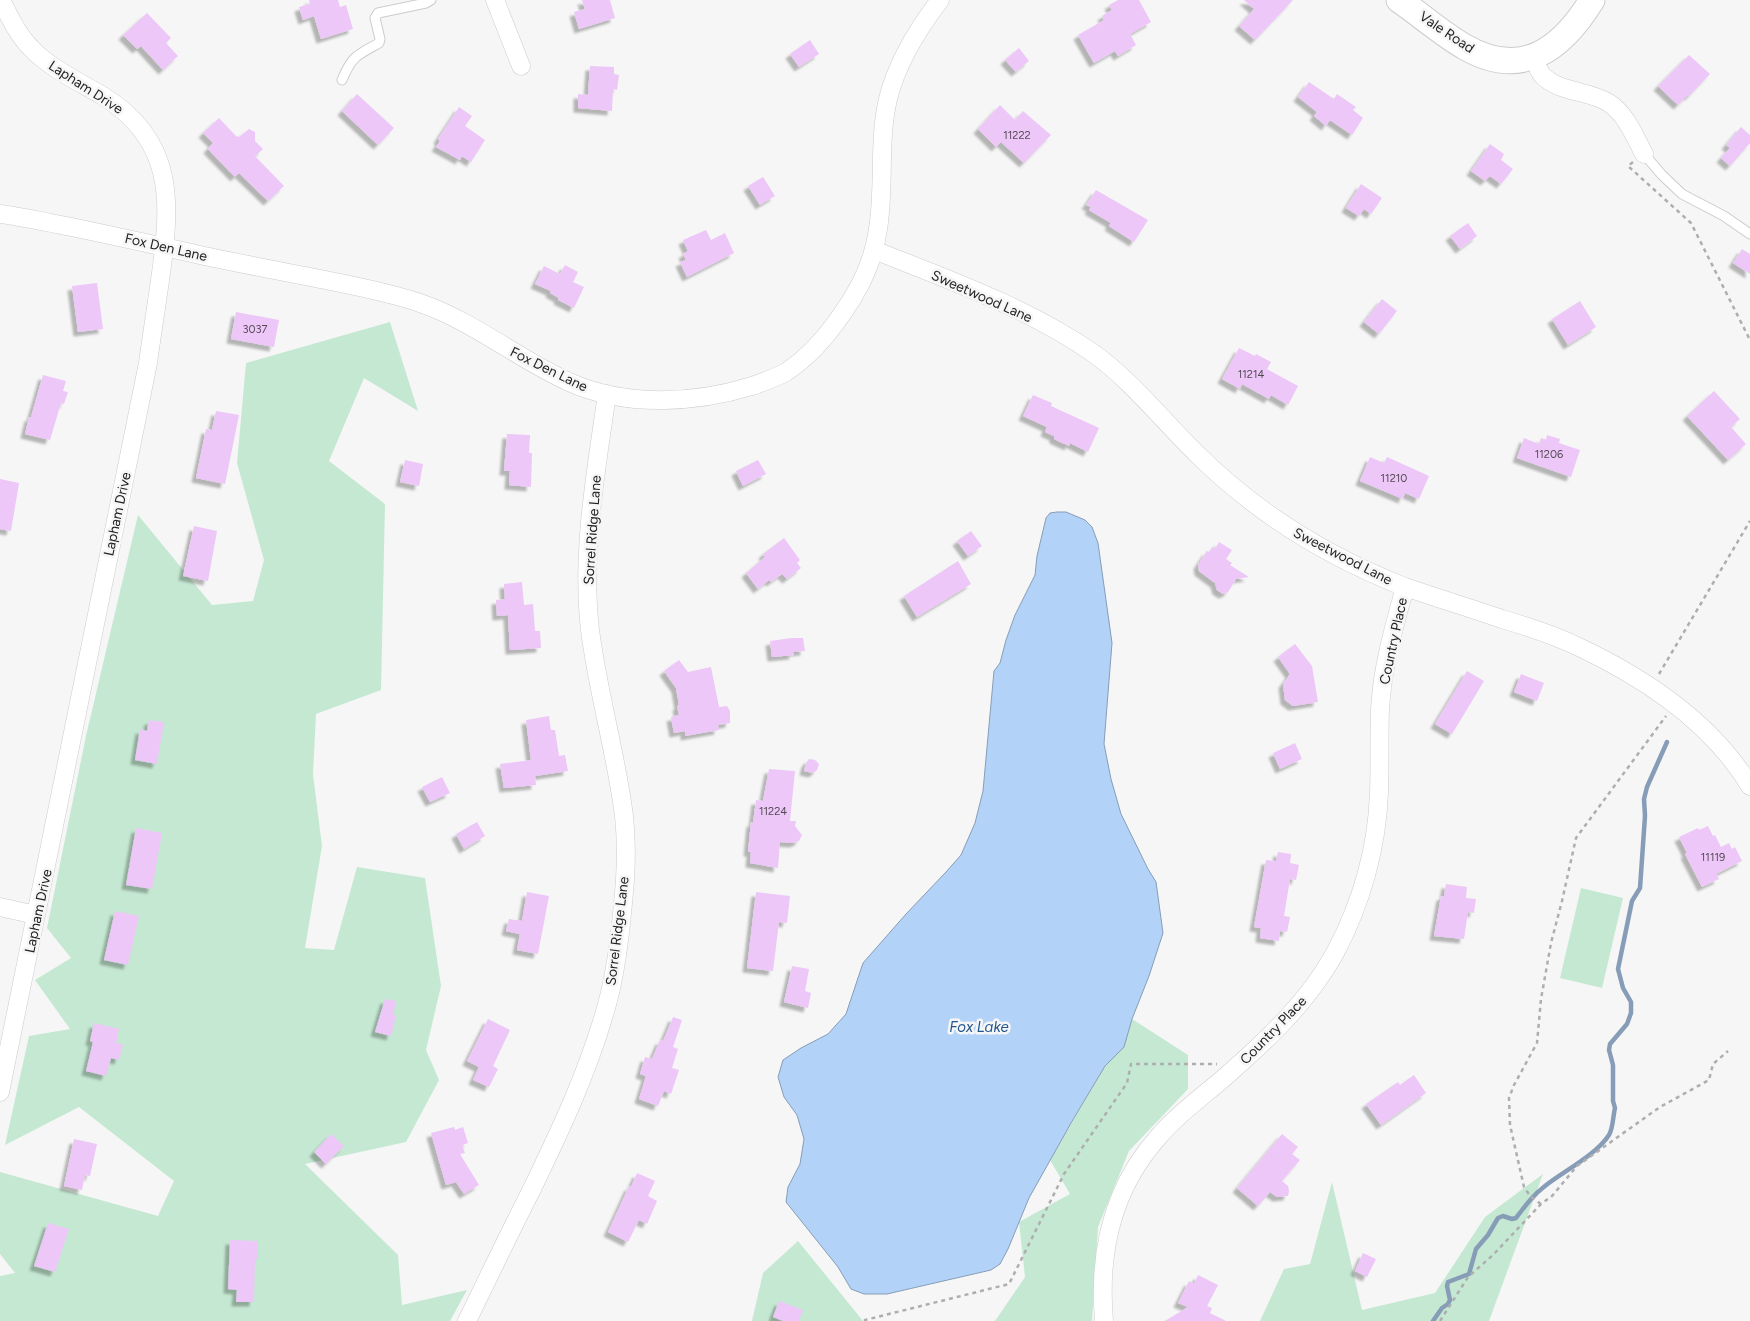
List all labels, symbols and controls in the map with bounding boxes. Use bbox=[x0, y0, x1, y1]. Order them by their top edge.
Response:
street label: Vale Road bbox=[1416, 8, 1477, 57]
street label: Lapham Drive bbox=[45, 57, 126, 118]
house number: 11222 bbox=[1003, 129, 1031, 142]
street label: Fox Den Lane bbox=[123, 230, 209, 265]
street label: Sweetwood Lane bbox=[929, 267, 1035, 326]
house number: 3037 bbox=[243, 323, 268, 336]
street label: Fox Den Lane bbox=[507, 343, 591, 396]
house number: 11214 bbox=[1238, 368, 1264, 381]
house number: 11206 bbox=[1535, 448, 1563, 461]
street label: Lapham Drive bbox=[100, 470, 135, 558]
house number: 11210 bbox=[1381, 472, 1407, 485]
street label: Sorrel Ridge Lane bbox=[580, 474, 605, 585]
street label: Sweetwood Lane bbox=[1291, 524, 1395, 589]
street label: Country Place bbox=[1376, 596, 1411, 686]
house number: 11224 bbox=[759, 805, 787, 818]
house number: 11119 bbox=[1701, 851, 1725, 864]
street label: Lapham Drive bbox=[21, 867, 56, 955]
street label: Sorrel Ridge Lane bbox=[602, 875, 633, 987]
street label: Country Place bbox=[1237, 992, 1310, 1068]
water label: Fox Lake bbox=[949, 1018, 1009, 1036]

